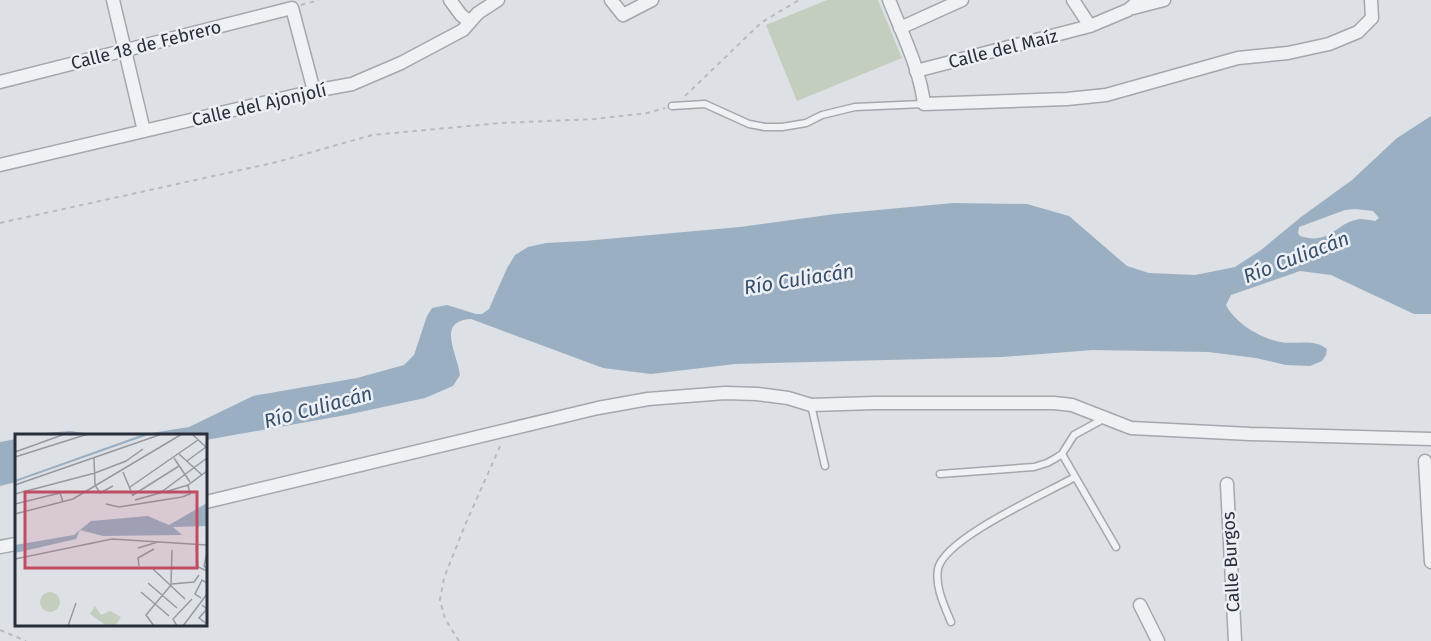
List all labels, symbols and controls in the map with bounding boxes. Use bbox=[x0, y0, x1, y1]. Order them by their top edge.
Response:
street label: Calle 18 de Febrero bbox=[69, 16, 223, 74]
street label: Calle del Maíz bbox=[946, 25, 1060, 73]
street label: Calle del Ajonjolí bbox=[190, 79, 328, 131]
water label: Río Culiacán bbox=[1240, 226, 1352, 288]
water label: Río Culiacán bbox=[742, 258, 856, 300]
water label: Río Culiacán bbox=[261, 381, 375, 433]
inset map bbox=[15, 434, 207, 626]
street label: Calle Burgos bbox=[1217, 511, 1245, 613]

